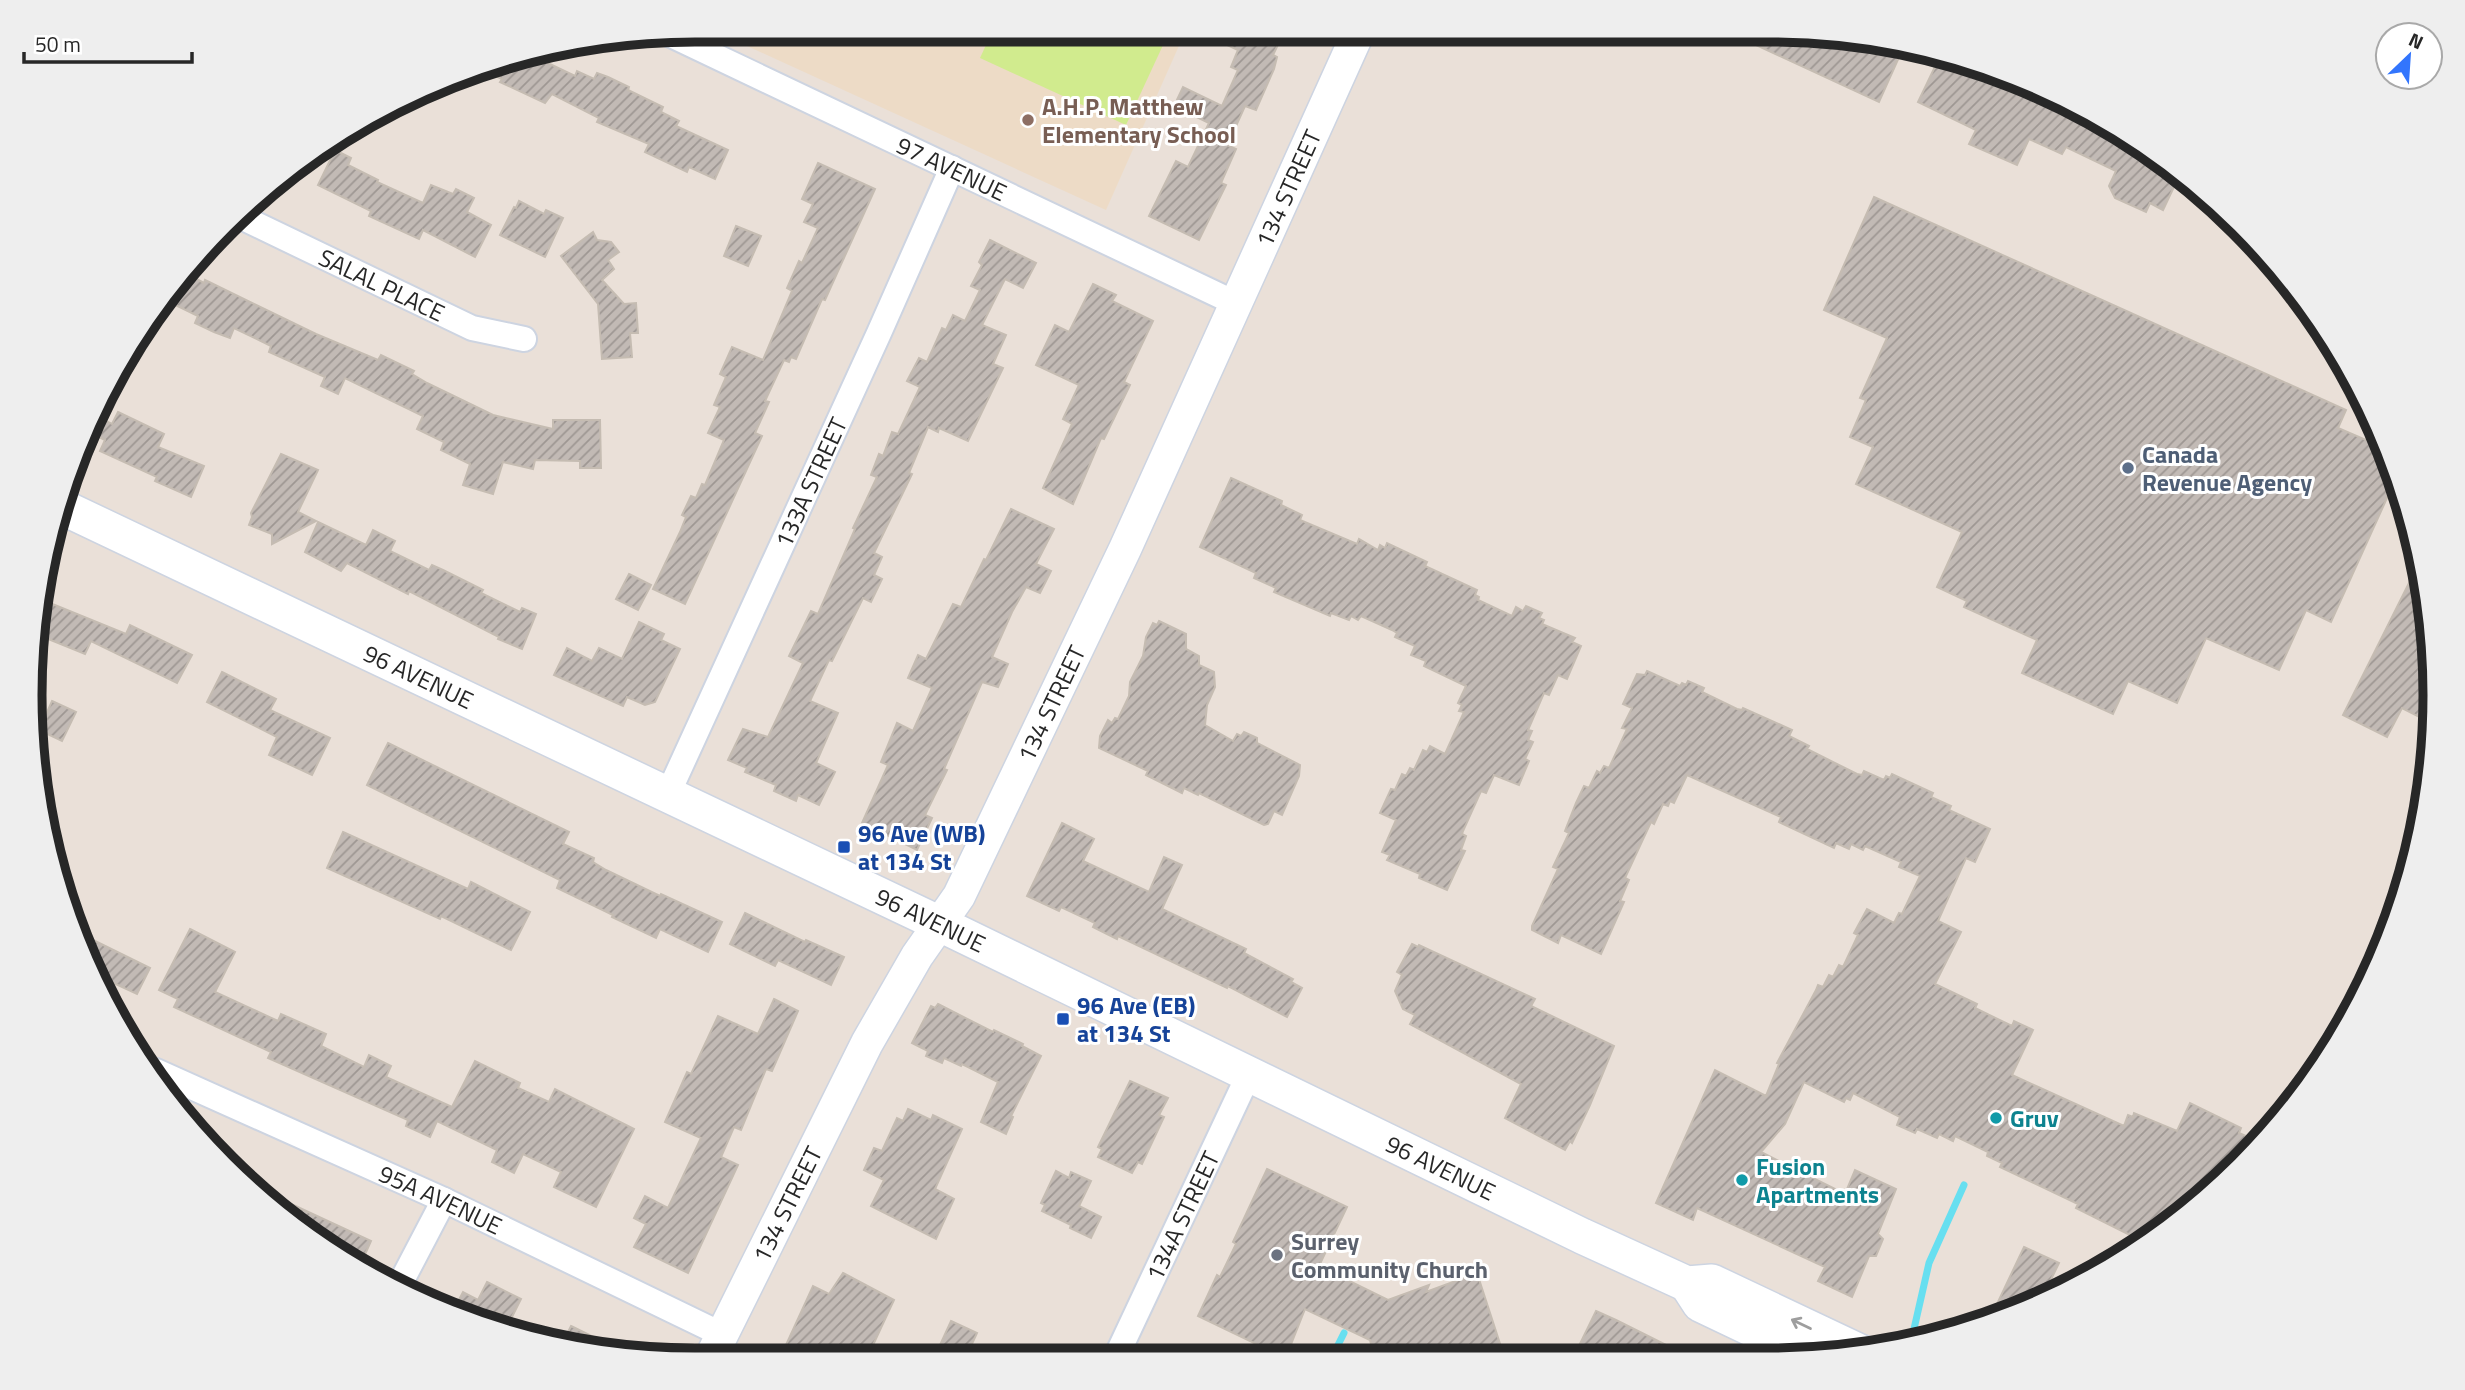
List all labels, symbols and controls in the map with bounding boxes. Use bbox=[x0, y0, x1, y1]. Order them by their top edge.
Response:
scale bar bbox=[24, 21, 192, 65]
north arrow bbox=[2374, 21, 2444, 91]
text: N bbox=[2404, 24, 2428, 56]
text: 50 m bbox=[35, 28, 81, 60]
place label: A.H.P. Matthew Elementary School bbox=[1042, 88, 1236, 152]
marker: A.H.P. Matthew Elementary School bbox=[1020, 112, 1036, 128]
street label: 134 STREET bbox=[1246, 123, 1330, 253]
street label: 97 AVENUE bbox=[891, 127, 1013, 210]
street label: SALAL PLACE bbox=[313, 239, 451, 330]
street label: 133A STREET bbox=[765, 411, 856, 553]
place label: Canada Revenue Agency bbox=[2142, 436, 2312, 500]
marker: Canada Revenue Agency bbox=[2120, 460, 2136, 476]
street label: 96 AVENUE bbox=[358, 635, 480, 718]
street label: 134 STREET bbox=[1008, 639, 1095, 768]
place label: 96 Ave (WB) at 134 St bbox=[858, 815, 985, 879]
marker: 96 Ave (WB) at 134 St bbox=[836, 839, 852, 855]
street label: 96 AVENUE bbox=[870, 878, 992, 962]
place label: 96 Ave (EB) at 134 St bbox=[1077, 987, 1195, 1051]
marker: 96 Ave (EB) at 134 St bbox=[1055, 1011, 1071, 1027]
place label: Gruv bbox=[2010, 1100, 2059, 1136]
marker: Gruv bbox=[1988, 1110, 2004, 1126]
street label: 96 AVENUE bbox=[1380, 1125, 1502, 1209]
street label: 134 STREET bbox=[743, 1140, 831, 1268]
street label: 134A STREET bbox=[1136, 1145, 1228, 1287]
place label: Fusion Apartments bbox=[1756, 1148, 1879, 1212]
street label: 95A AVENUE bbox=[373, 1155, 508, 1243]
marker: Fusion Apartments bbox=[1734, 1172, 1750, 1188]
place label: Surrey Community Church bbox=[1291, 1223, 1488, 1287]
marker: Surrey Community Church bbox=[1269, 1247, 1285, 1263]
one-way arrow bbox=[1791, 1316, 1812, 1330]

